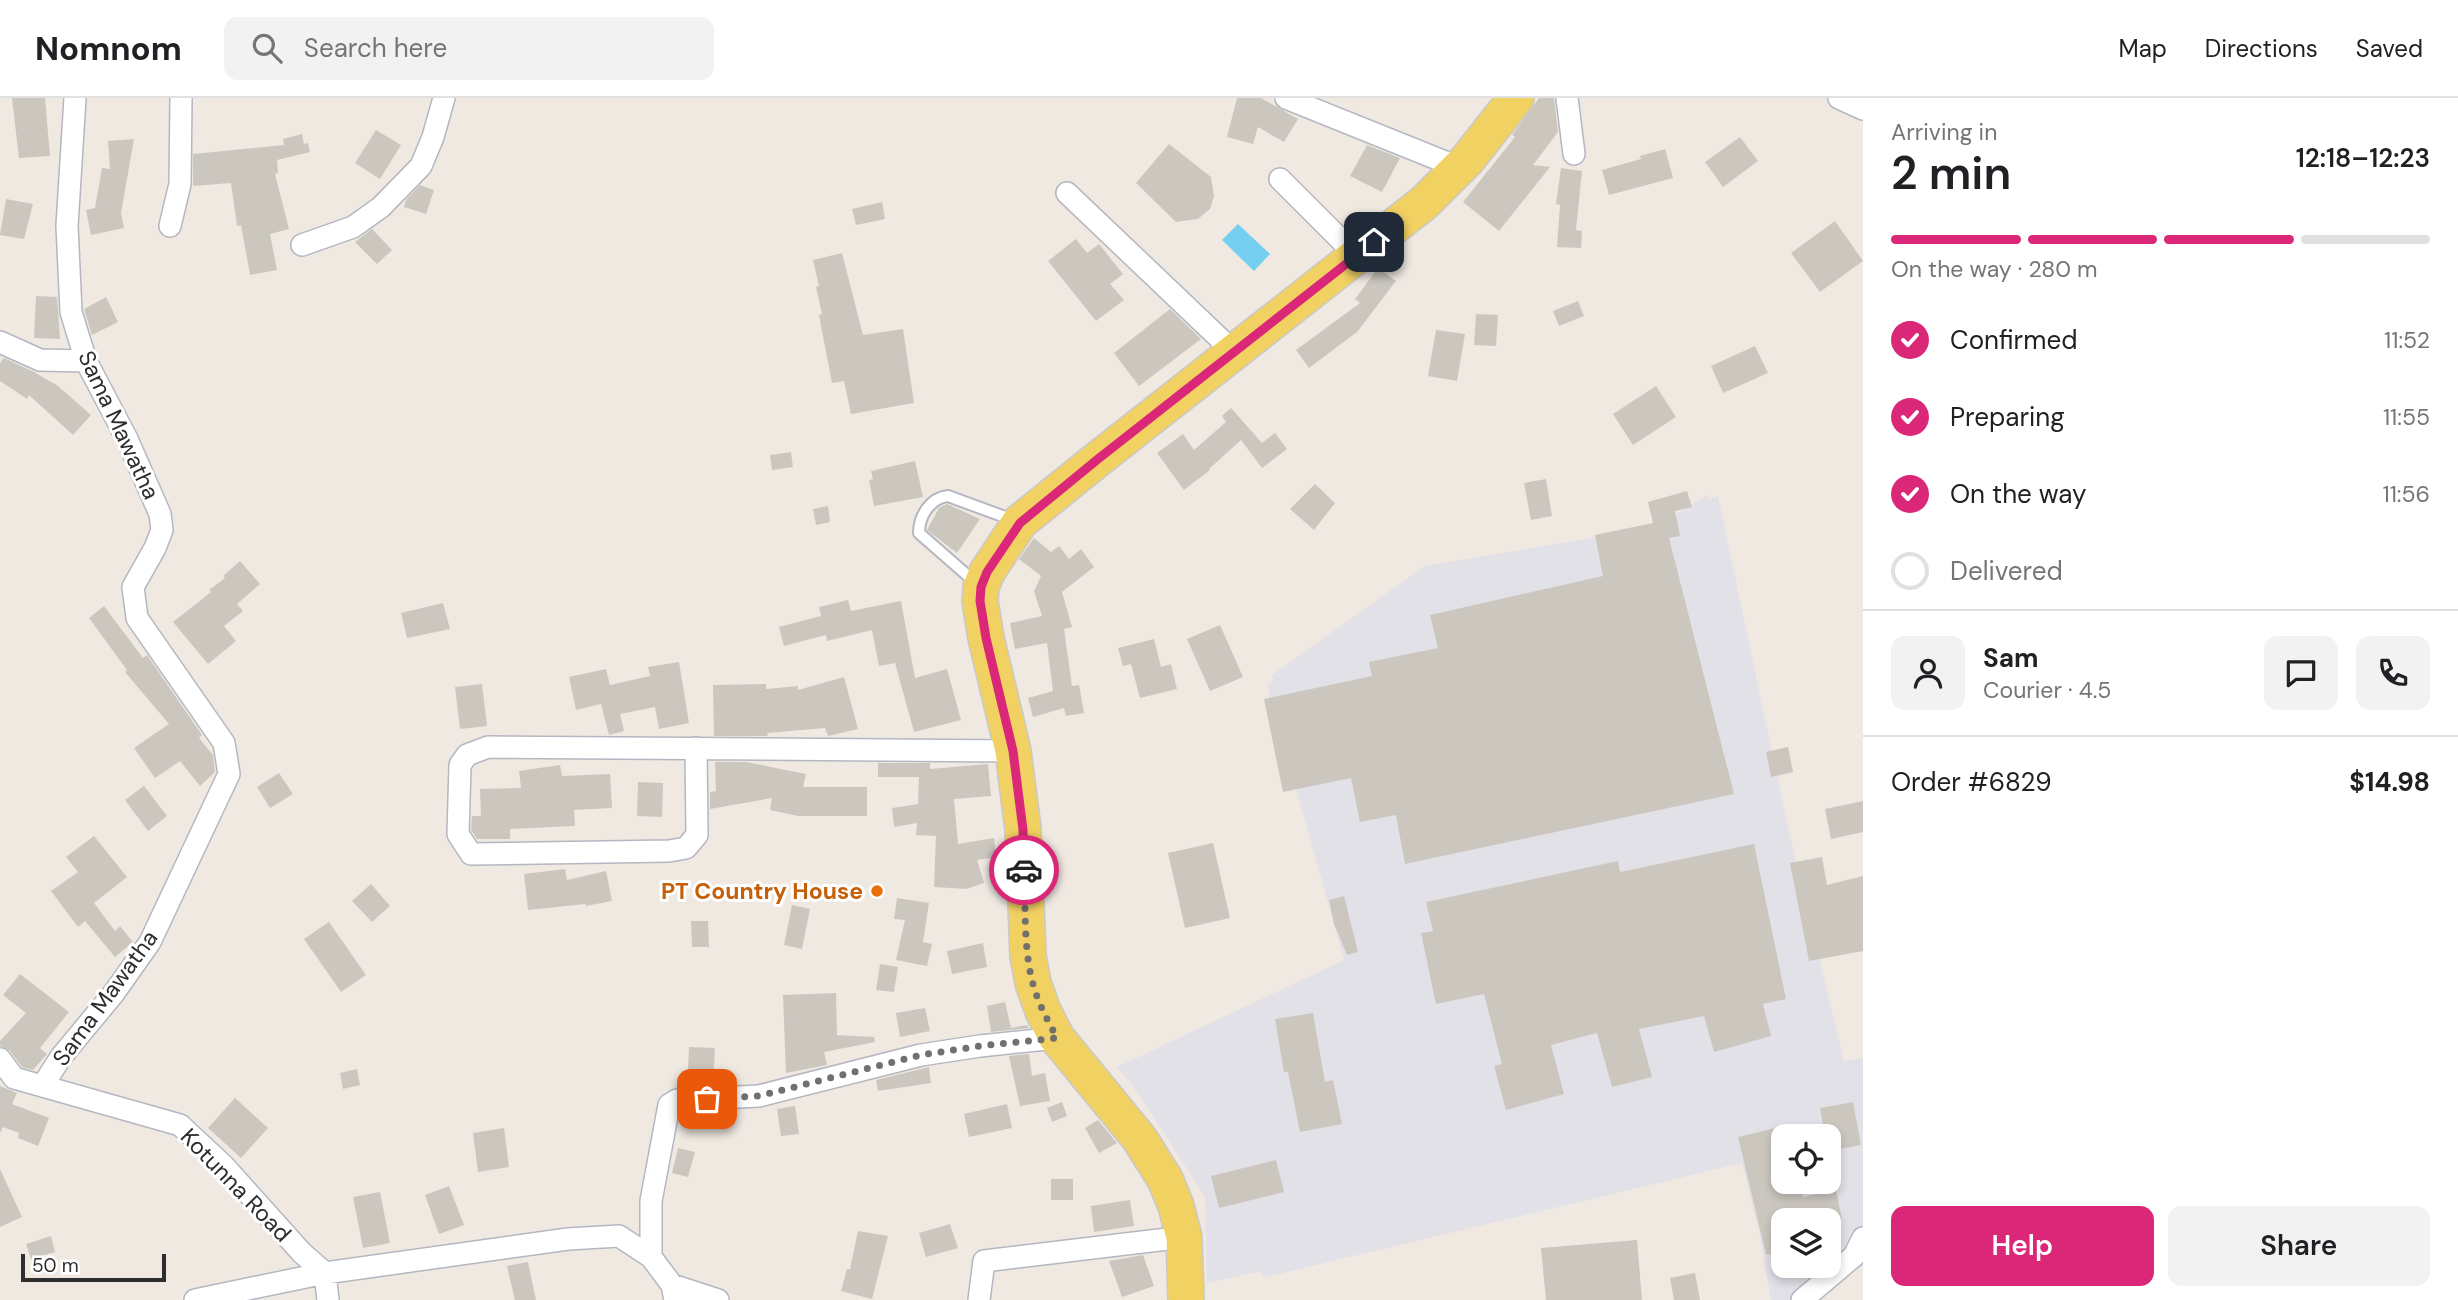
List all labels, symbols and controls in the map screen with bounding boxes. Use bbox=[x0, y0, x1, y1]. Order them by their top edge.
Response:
search box bbox=[224, 17, 714, 80]
text: Nomnom bbox=[35, 27, 182, 70]
icon: search bbox=[248, 29, 286, 67]
text: Search here bbox=[304, 31, 447, 65]
text: Map bbox=[2119, 33, 2167, 64]
text: Directions bbox=[2205, 33, 2318, 64]
text: Saved bbox=[2356, 33, 2423, 64]
text: Arriving in bbox=[1891, 117, 1997, 147]
text: 12:18–12:23 bbox=[2296, 141, 2430, 175]
text: 2 min bbox=[1891, 143, 2011, 203]
pin bbox=[1344, 212, 1404, 272]
icon: home bbox=[1355, 223, 1393, 261]
text: On the way · 280 m bbox=[1891, 254, 2098, 284]
icon: check bbox=[1891, 321, 1929, 359]
text: Confirmed bbox=[1950, 323, 2077, 357]
text: 11:52 bbox=[2384, 325, 2430, 355]
street label: Sama Mawatha bbox=[71, 346, 167, 504]
icon: check bbox=[1891, 398, 1929, 436]
text: Preparing bbox=[1950, 400, 2065, 434]
text: 11:55 bbox=[2383, 402, 2430, 432]
icon: check bbox=[1891, 475, 1929, 513]
text: On the way bbox=[1950, 477, 2086, 511]
text: 11:56 bbox=[2383, 479, 2430, 509]
text: Delivered bbox=[1950, 554, 2063, 588]
button: person bbox=[1891, 636, 1965, 710]
button: chat bbox=[2264, 636, 2338, 710]
button: phone bbox=[2356, 636, 2430, 710]
text: Sam bbox=[1983, 641, 2038, 675]
text: Courier · 4.5 bbox=[1983, 675, 2111, 705]
text: Order #6829 bbox=[1891, 765, 2052, 799]
text: $14.98 bbox=[2349, 765, 2430, 799]
courier bbox=[989, 835, 1059, 905]
icon: car bbox=[1005, 851, 1043, 889]
place label: PT Country House bbox=[661, 876, 863, 906]
marker: PT Country House bbox=[869, 883, 885, 899]
street label: Sama Mawatha bbox=[46, 924, 164, 1072]
pin bbox=[677, 1069, 737, 1129]
icon: bag bbox=[688, 1080, 726, 1118]
street label: Kotunna Road bbox=[174, 1122, 298, 1248]
map controls bbox=[1771, 1124, 1841, 1278]
button: locate bbox=[1771, 1124, 1841, 1194]
button: Help bbox=[1891, 1206, 2154, 1286]
button: Share bbox=[2168, 1206, 2430, 1286]
button: layers bbox=[1771, 1208, 1841, 1278]
scale bar bbox=[21, 1251, 166, 1283]
text: 50 m bbox=[32, 1253, 79, 1278]

